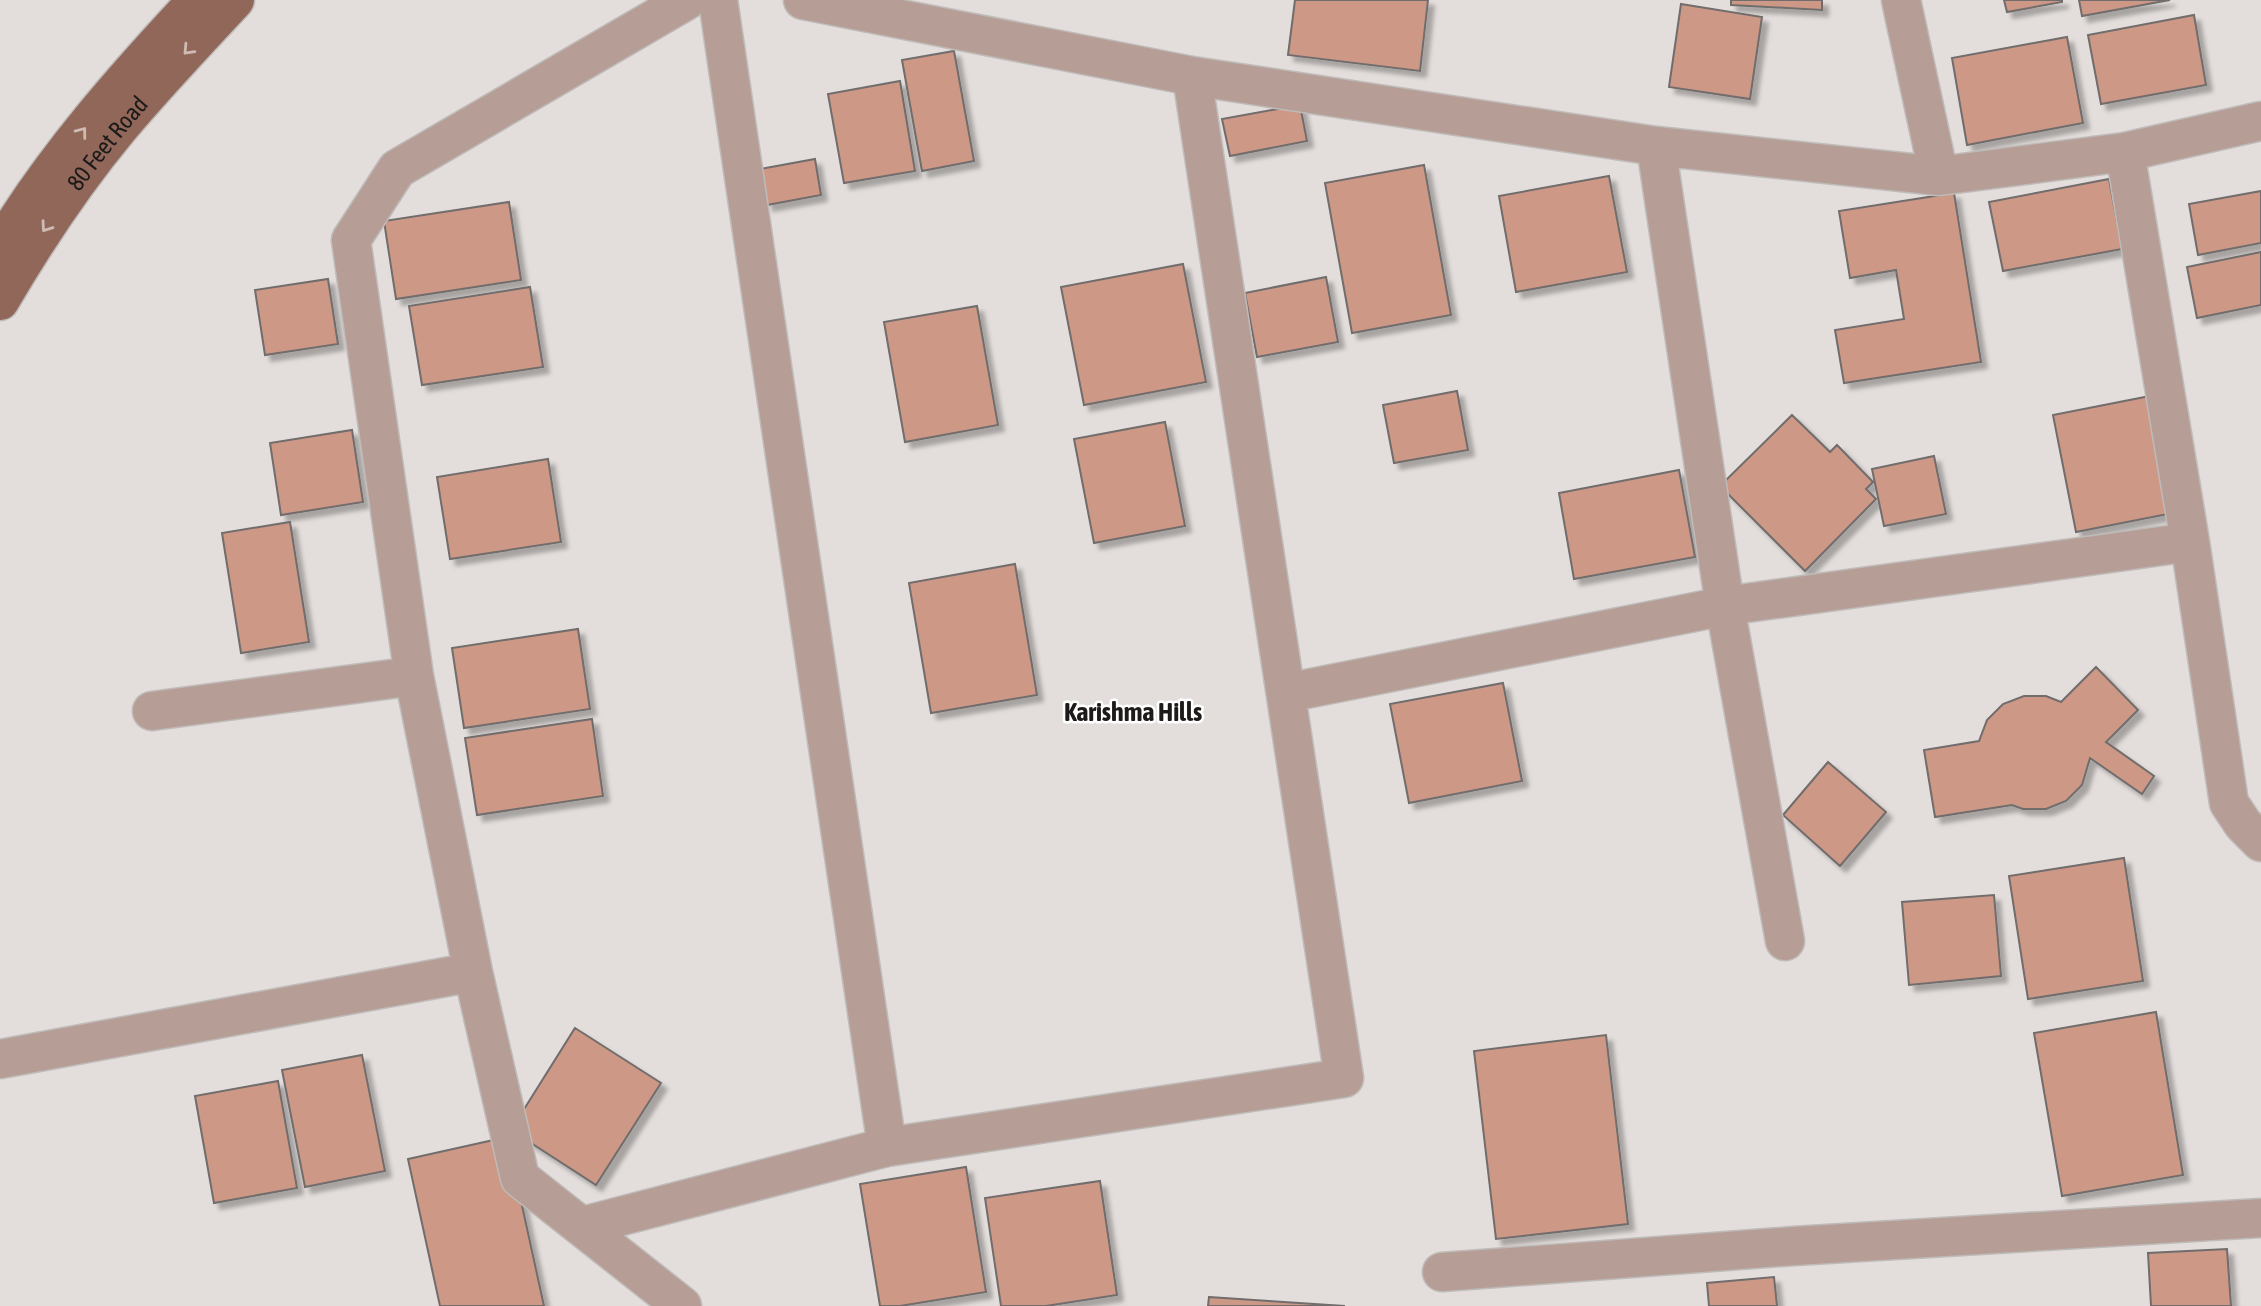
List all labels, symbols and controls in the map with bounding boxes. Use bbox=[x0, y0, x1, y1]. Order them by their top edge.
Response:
one-way arrow bbox=[184, 42, 197, 55]
street label: 80 Feet Road bbox=[61, 91, 153, 195]
one-way arrow bbox=[73, 127, 86, 139]
one-way arrow bbox=[41, 220, 54, 233]
district label: Karishma Hills bbox=[1064, 697, 1202, 727]

